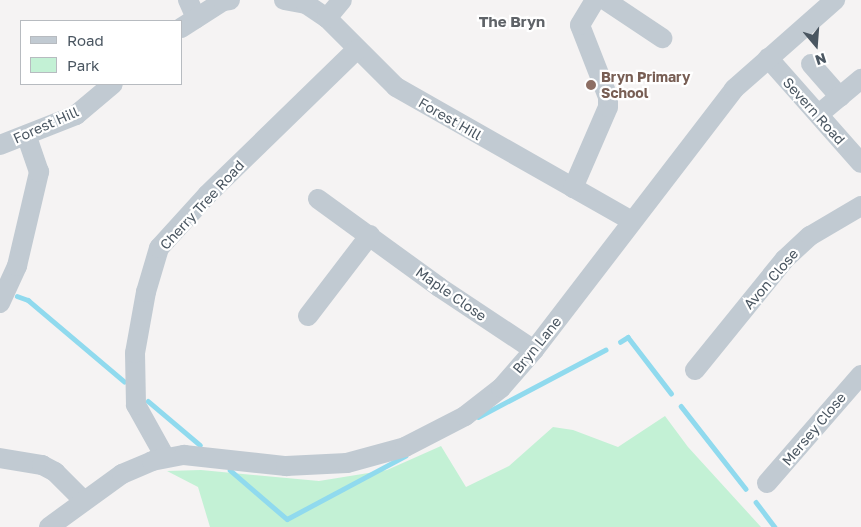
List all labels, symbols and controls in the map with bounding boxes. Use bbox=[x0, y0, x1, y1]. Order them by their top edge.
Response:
district label: The Bryn bbox=[479, 13, 545, 31]
legend bbox=[20, 20, 182, 85]
north arrow bbox=[791, 20, 841, 70]
text: Road bbox=[67, 31, 104, 49]
text: N bbox=[813, 50, 828, 69]
text: Park bbox=[67, 56, 99, 74]
place label: Bryn Primary School bbox=[601, 69, 690, 102]
street label: Severn Road bbox=[780, 74, 848, 148]
marker: Bryn Primary School bbox=[585, 79, 597, 91]
street label: Forest Hill bbox=[416, 94, 484, 144]
street label: Forest Hill bbox=[11, 103, 81, 147]
street label: Cherry Tree Road bbox=[156, 157, 248, 253]
street label: Avon Close bbox=[740, 245, 802, 313]
street label: Maple Close bbox=[412, 264, 490, 324]
street label: Bryn Lane bbox=[509, 313, 565, 377]
street label: Mersey Close bbox=[779, 389, 849, 469]

